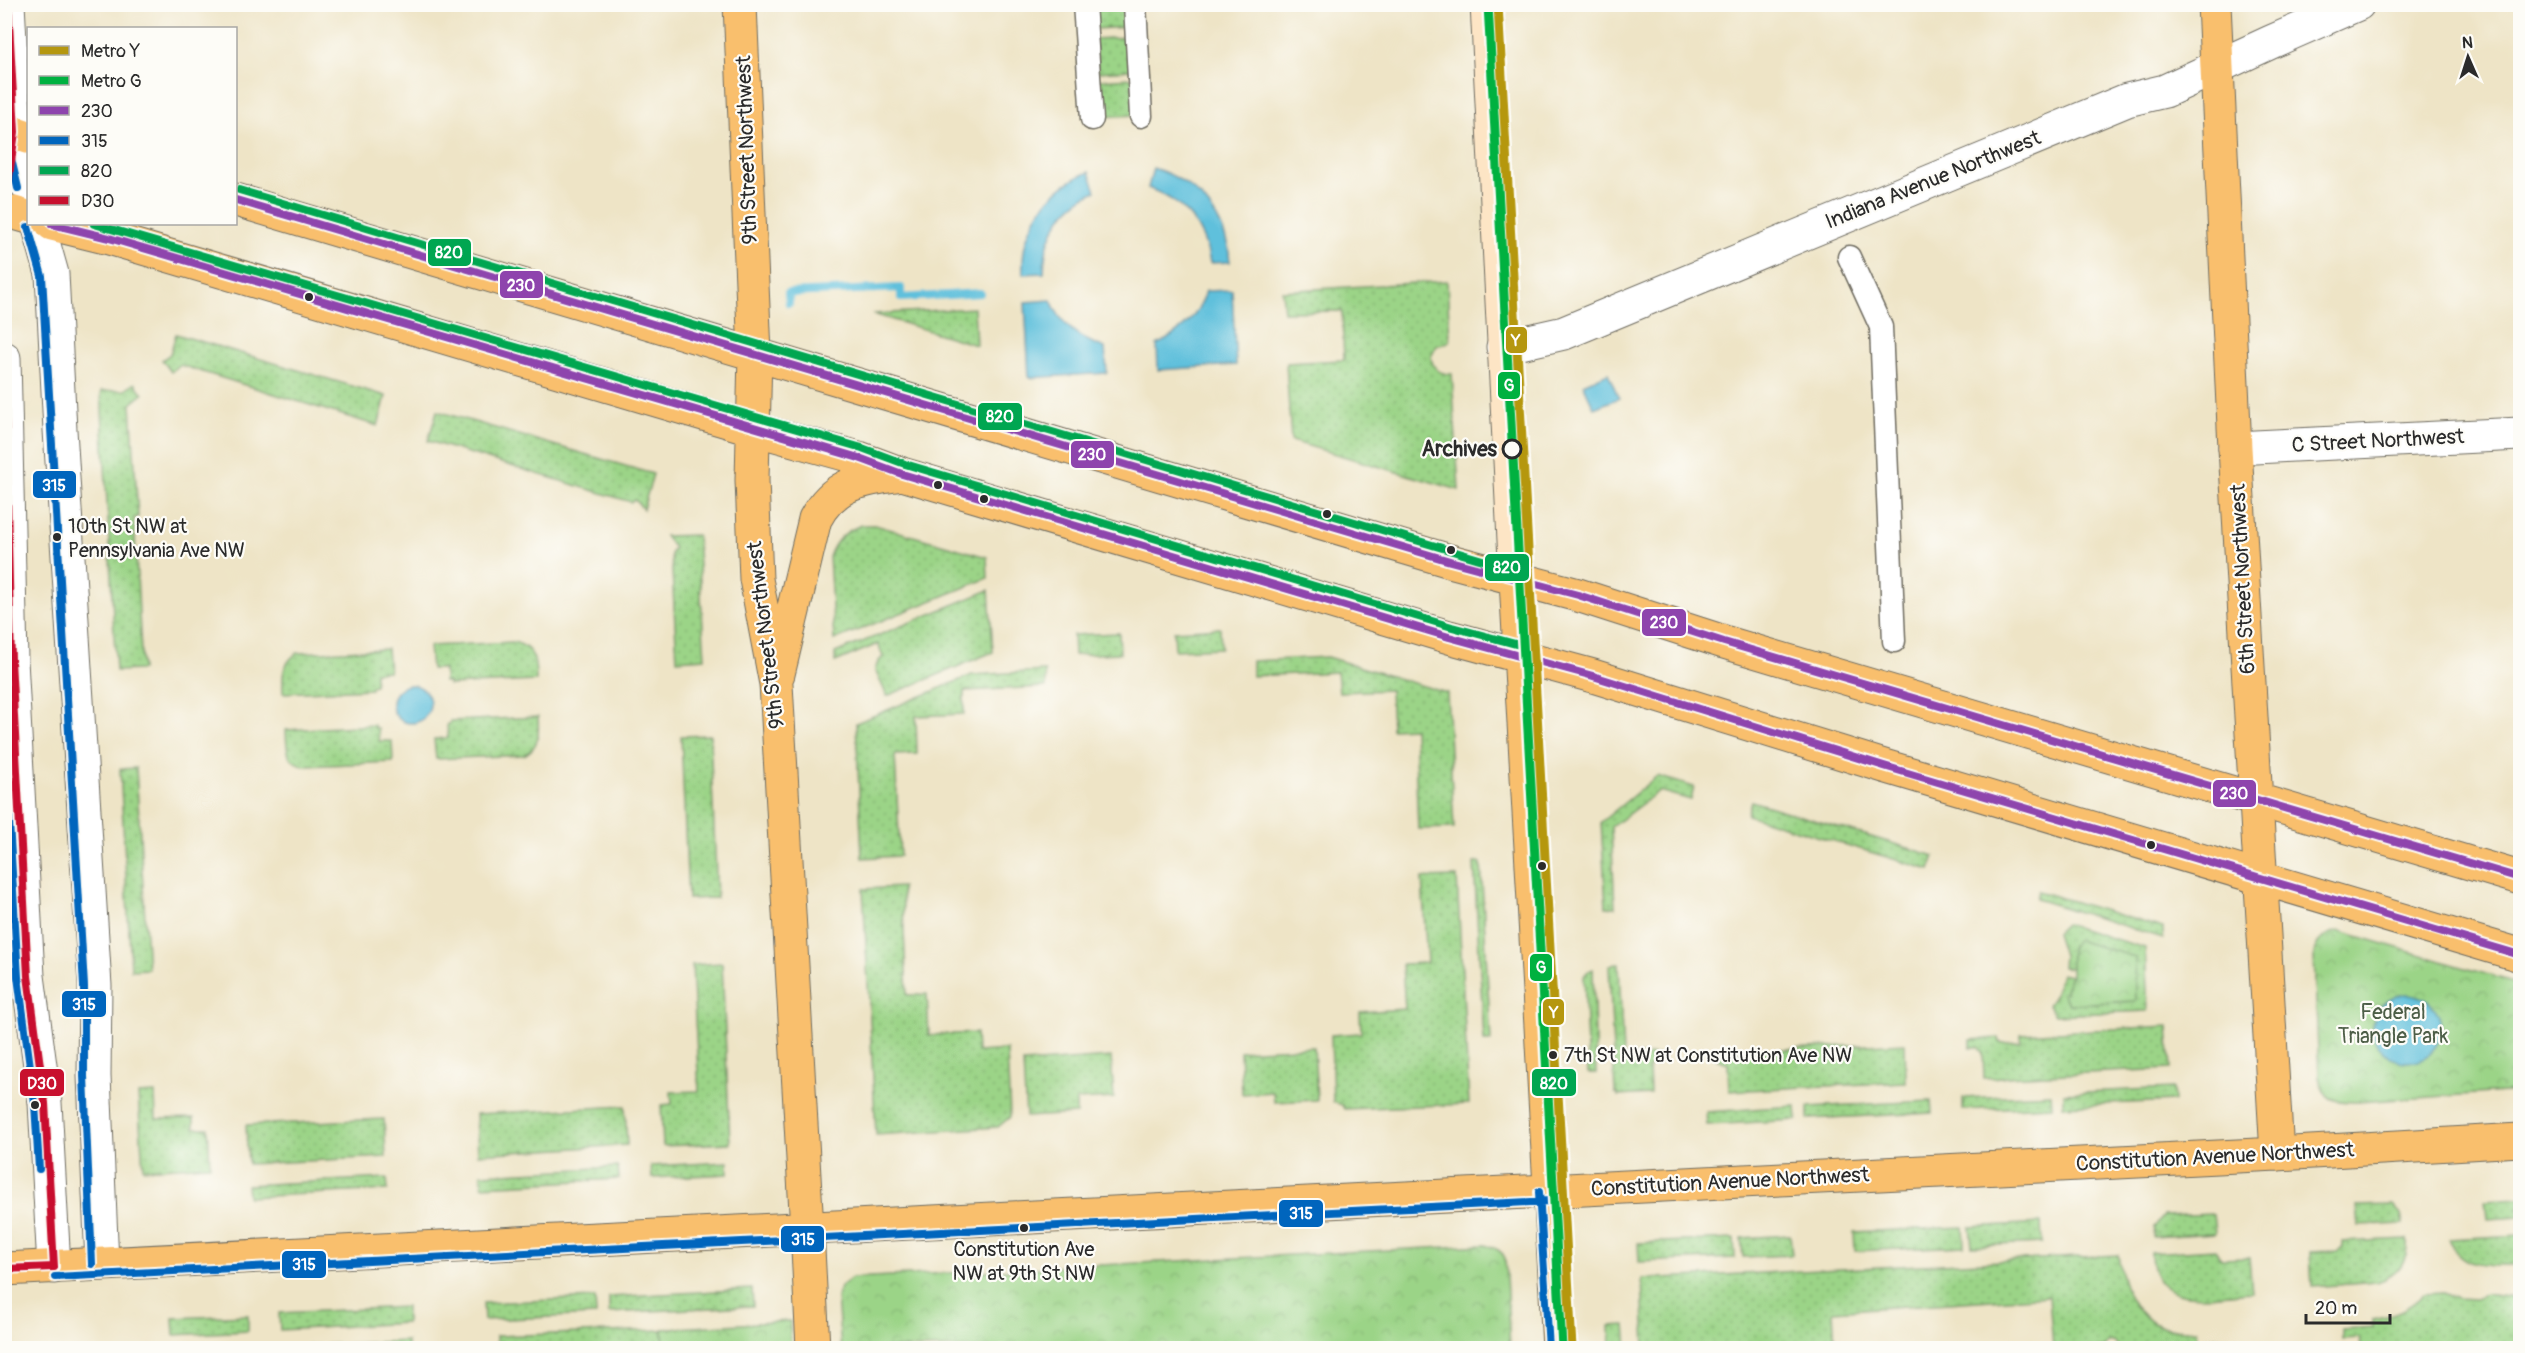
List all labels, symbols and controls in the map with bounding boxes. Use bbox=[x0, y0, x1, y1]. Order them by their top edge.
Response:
legend bbox=[27, 27, 237, 225]
north arrow bbox=[2438, 27, 2498, 87]
text: N bbox=[2461, 33, 2473, 53]
text: Metro Y bbox=[81, 40, 141, 63]
street label: 9th Street Northwest bbox=[730, 55, 764, 245]
text: Metro G bbox=[81, 70, 142, 93]
text: 230 bbox=[81, 100, 113, 123]
street label: Indiana Avenue Northwest bbox=[1821, 124, 2045, 236]
text: 315 bbox=[81, 130, 108, 153]
text: 820 bbox=[81, 160, 112, 183]
text: D30 bbox=[81, 190, 115, 213]
line badge: 820 bbox=[427, 238, 472, 267]
text: 820 bbox=[435, 243, 463, 263]
line badge: 230 bbox=[499, 270, 544, 299]
text: 230 bbox=[507, 276, 535, 296]
unlabelled marker bbox=[303, 291, 315, 303]
line badge: Y bbox=[1505, 326, 1528, 354]
text: Y bbox=[1510, 331, 1521, 351]
line badge: G bbox=[1497, 371, 1521, 400]
text: G bbox=[1504, 376, 1515, 396]
line badge: 820 bbox=[977, 402, 1023, 431]
text: 820 bbox=[986, 407, 1014, 427]
street label: C Street Northwest bbox=[2291, 423, 2465, 459]
place label: Archives bbox=[1422, 436, 1498, 463]
marker: Archives bbox=[1502, 439, 1522, 459]
line badge: 230 bbox=[1070, 440, 1115, 469]
text: 230 bbox=[1078, 445, 1106, 465]
line badge: 315 bbox=[32, 470, 77, 499]
text: 315 bbox=[42, 476, 66, 496]
unlabelled marker bbox=[932, 479, 944, 491]
street label: 6th Street Northwest bbox=[2225, 483, 2261, 675]
unlabelled marker bbox=[978, 493, 990, 505]
unlabelled marker bbox=[1321, 508, 1333, 520]
place label: 10th St NW at Pennsylvania Ave NW bbox=[68, 514, 245, 563]
marker: 10th St NW at Pennsylvania Ave NW bbox=[51, 531, 63, 543]
street label: 9th Street Northwest bbox=[741, 539, 791, 730]
unlabelled marker bbox=[1445, 544, 1457, 556]
line badge: 820 bbox=[1484, 553, 1530, 582]
text: 820 bbox=[1493, 558, 1521, 578]
line badge: 230 bbox=[1641, 608, 1687, 637]
text: 230 bbox=[1650, 613, 1678, 633]
line badge: 230 bbox=[2212, 779, 2257, 808]
text: 230 bbox=[2220, 784, 2248, 804]
unlabelled marker bbox=[2145, 839, 2157, 851]
unlabelled marker bbox=[1536, 860, 1548, 872]
line badge: G bbox=[1529, 953, 1553, 982]
text: G bbox=[1536, 958, 1547, 978]
line badge: 315 bbox=[61, 990, 107, 1018]
text: 315 bbox=[72, 995, 96, 1015]
line badge: Y bbox=[1542, 998, 1565, 1026]
park label: Federal Triangle Park bbox=[2338, 999, 2449, 1050]
text: Y bbox=[1548, 1003, 1559, 1023]
place label: 7th St NW at Constitution Ave NW bbox=[1564, 1043, 1852, 1068]
marker: 7th St NW at Constitution Ave NW bbox=[1547, 1049, 1559, 1061]
line badge: D30 bbox=[19, 1068, 65, 1097]
line badge: 820 bbox=[1531, 1068, 1577, 1097]
text: D30 bbox=[27, 1074, 57, 1094]
text: 820 bbox=[1540, 1074, 1568, 1094]
unlabelled marker bbox=[29, 1099, 41, 1111]
street label: Constitution Avenue Northwest bbox=[2075, 1136, 2355, 1178]
street label: Constitution Avenue Northwest bbox=[1590, 1161, 1870, 1203]
line badge: 315 bbox=[1278, 1199, 1324, 1228]
text: 315 bbox=[1289, 1204, 1313, 1224]
marker: Constitution Ave NW at 9th St NW bbox=[1018, 1222, 1030, 1234]
line badge: 315 bbox=[780, 1225, 825, 1253]
text: 315 bbox=[791, 1230, 815, 1250]
place label: Constitution Ave NW at 9th St NW bbox=[953, 1237, 1095, 1286]
line badge: 315 bbox=[281, 1250, 327, 1279]
text: 315 bbox=[292, 1255, 316, 1275]
scale bar bbox=[2306, 1287, 2390, 1325]
text: 20 m bbox=[2315, 1297, 2357, 1320]

